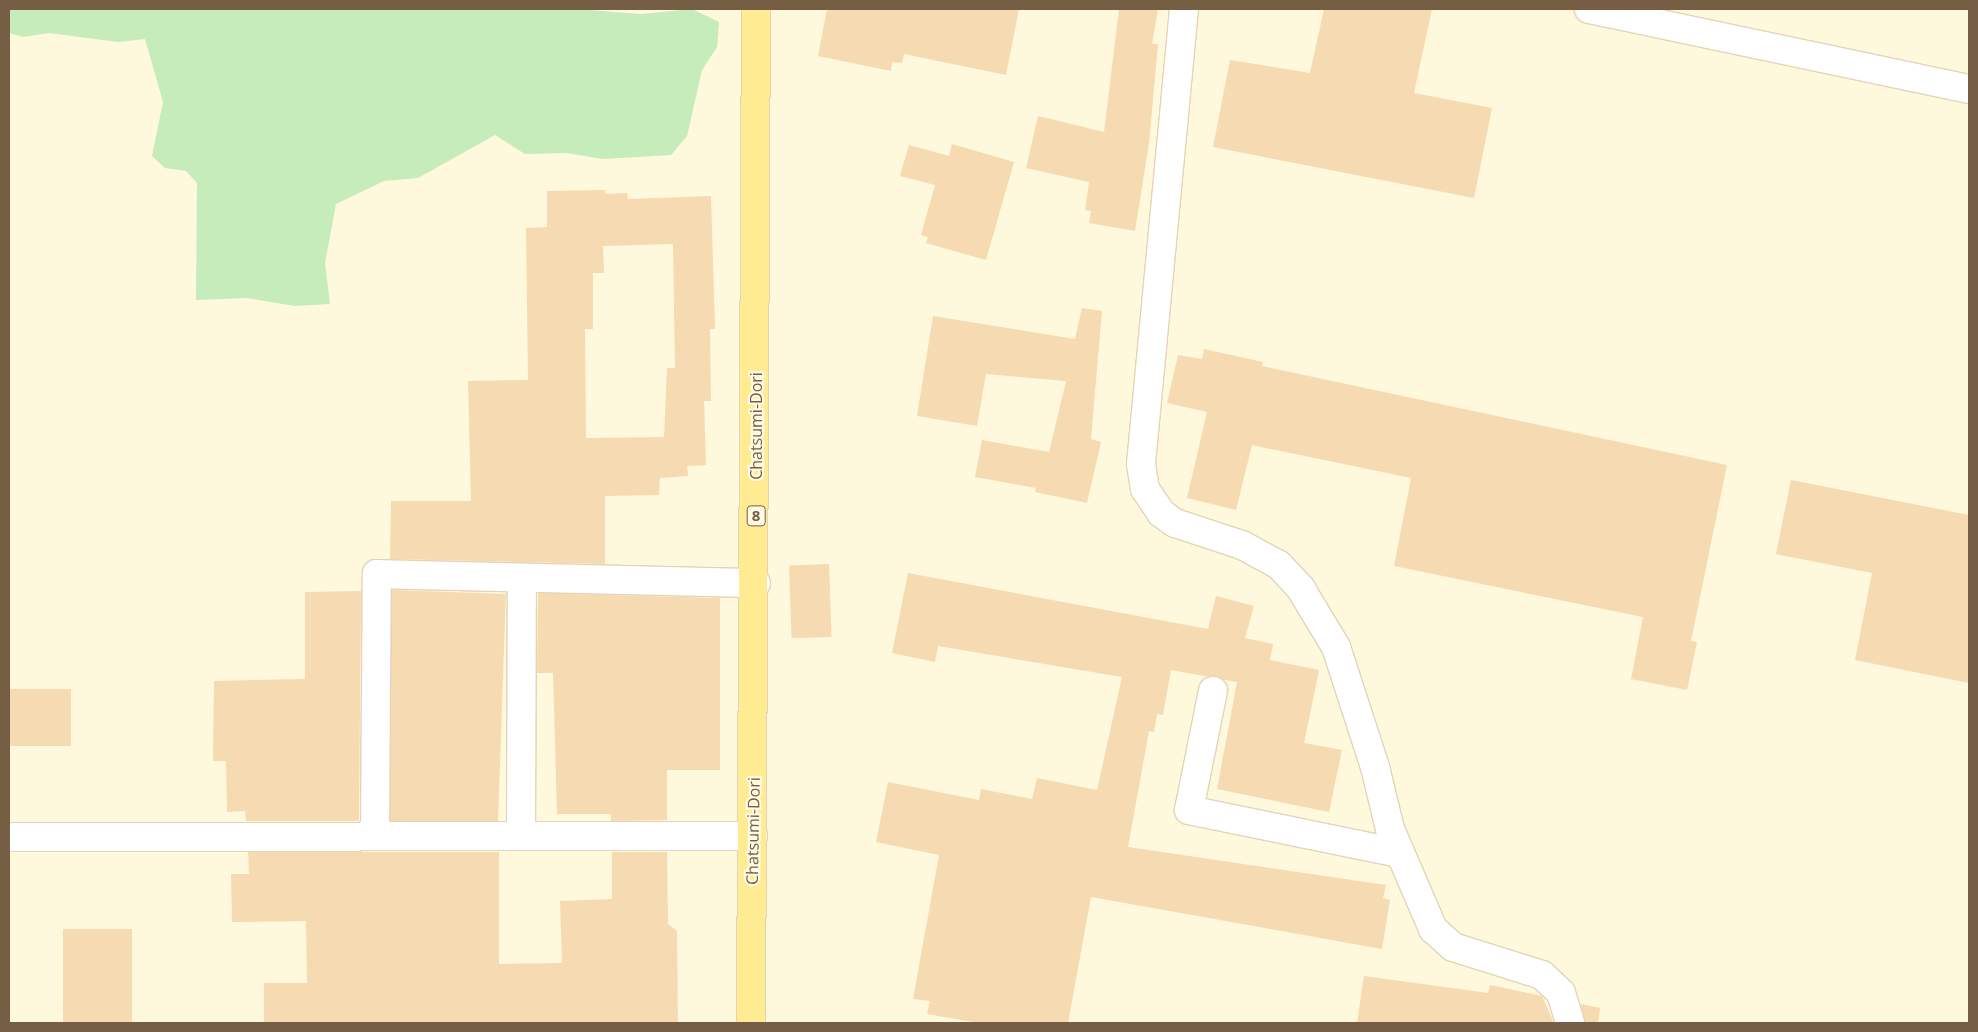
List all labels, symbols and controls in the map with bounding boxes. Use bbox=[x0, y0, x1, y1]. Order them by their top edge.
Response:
street label: Chatsumi-Dori bbox=[746, 372, 766, 480]
road number: 8 bbox=[746, 504, 766, 528]
street label: Chatsumi-Dori bbox=[742, 777, 764, 885]

